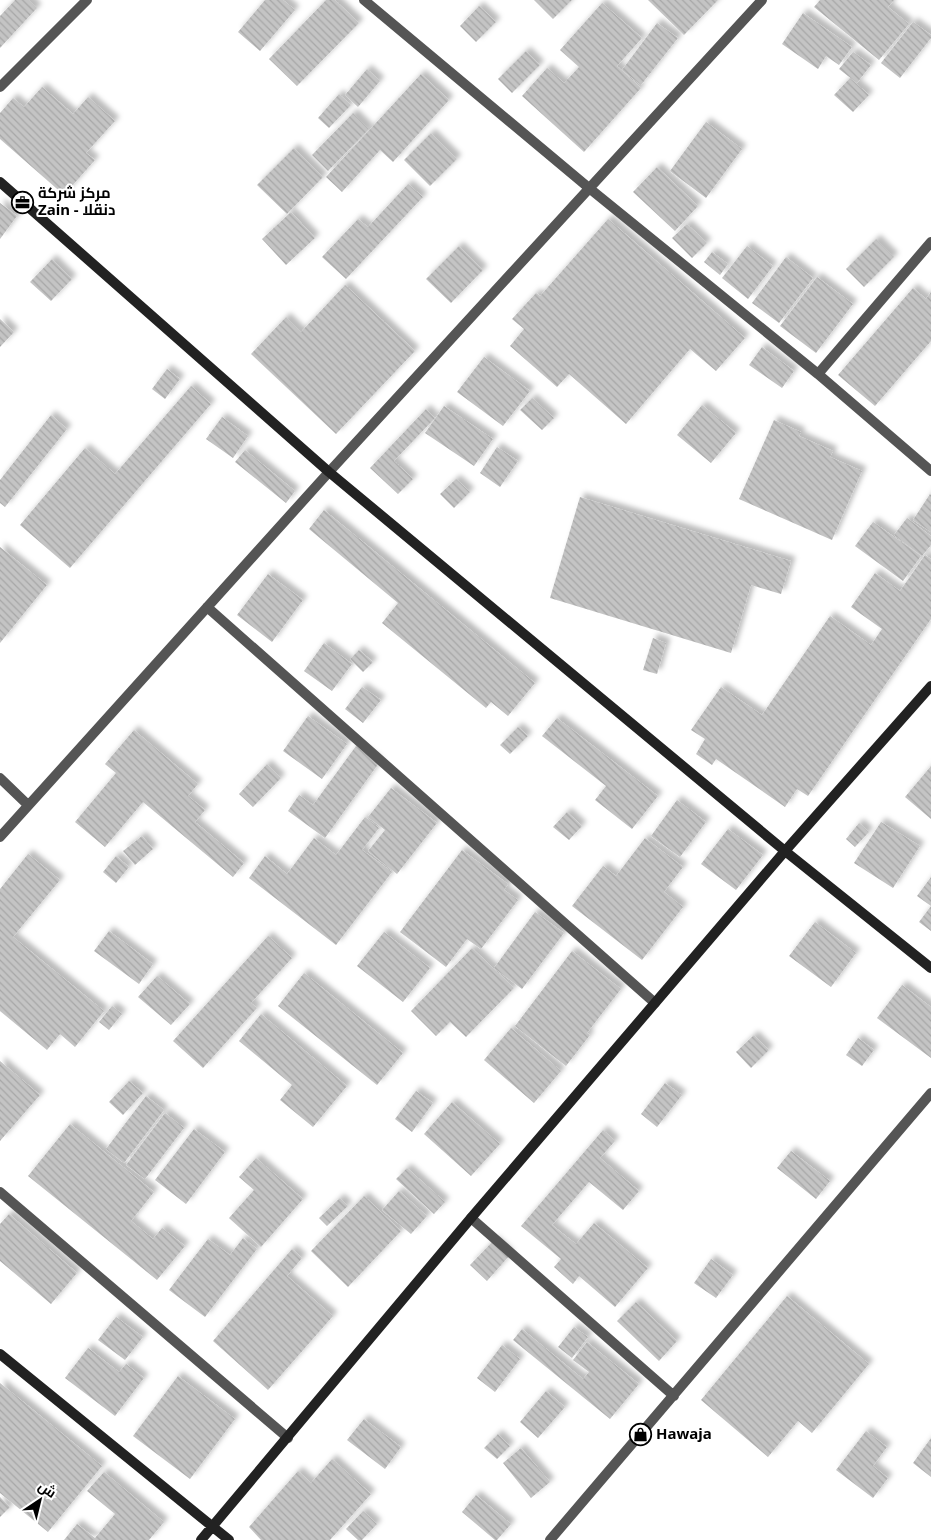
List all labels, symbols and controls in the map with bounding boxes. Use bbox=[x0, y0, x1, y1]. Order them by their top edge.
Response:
place label: مركز شركة Zain - دنقلا bbox=[38, 182, 115, 219]
office icon: مركز شركة Zain - دنقلا bbox=[10, 190, 34, 214]
shop icon: Hawaja bbox=[628, 1422, 652, 1446]
place label: Hawaja bbox=[656, 1423, 712, 1443]
north arrow bbox=[15, 1475, 65, 1525]
text: ش bbox=[35, 1476, 61, 1502]

